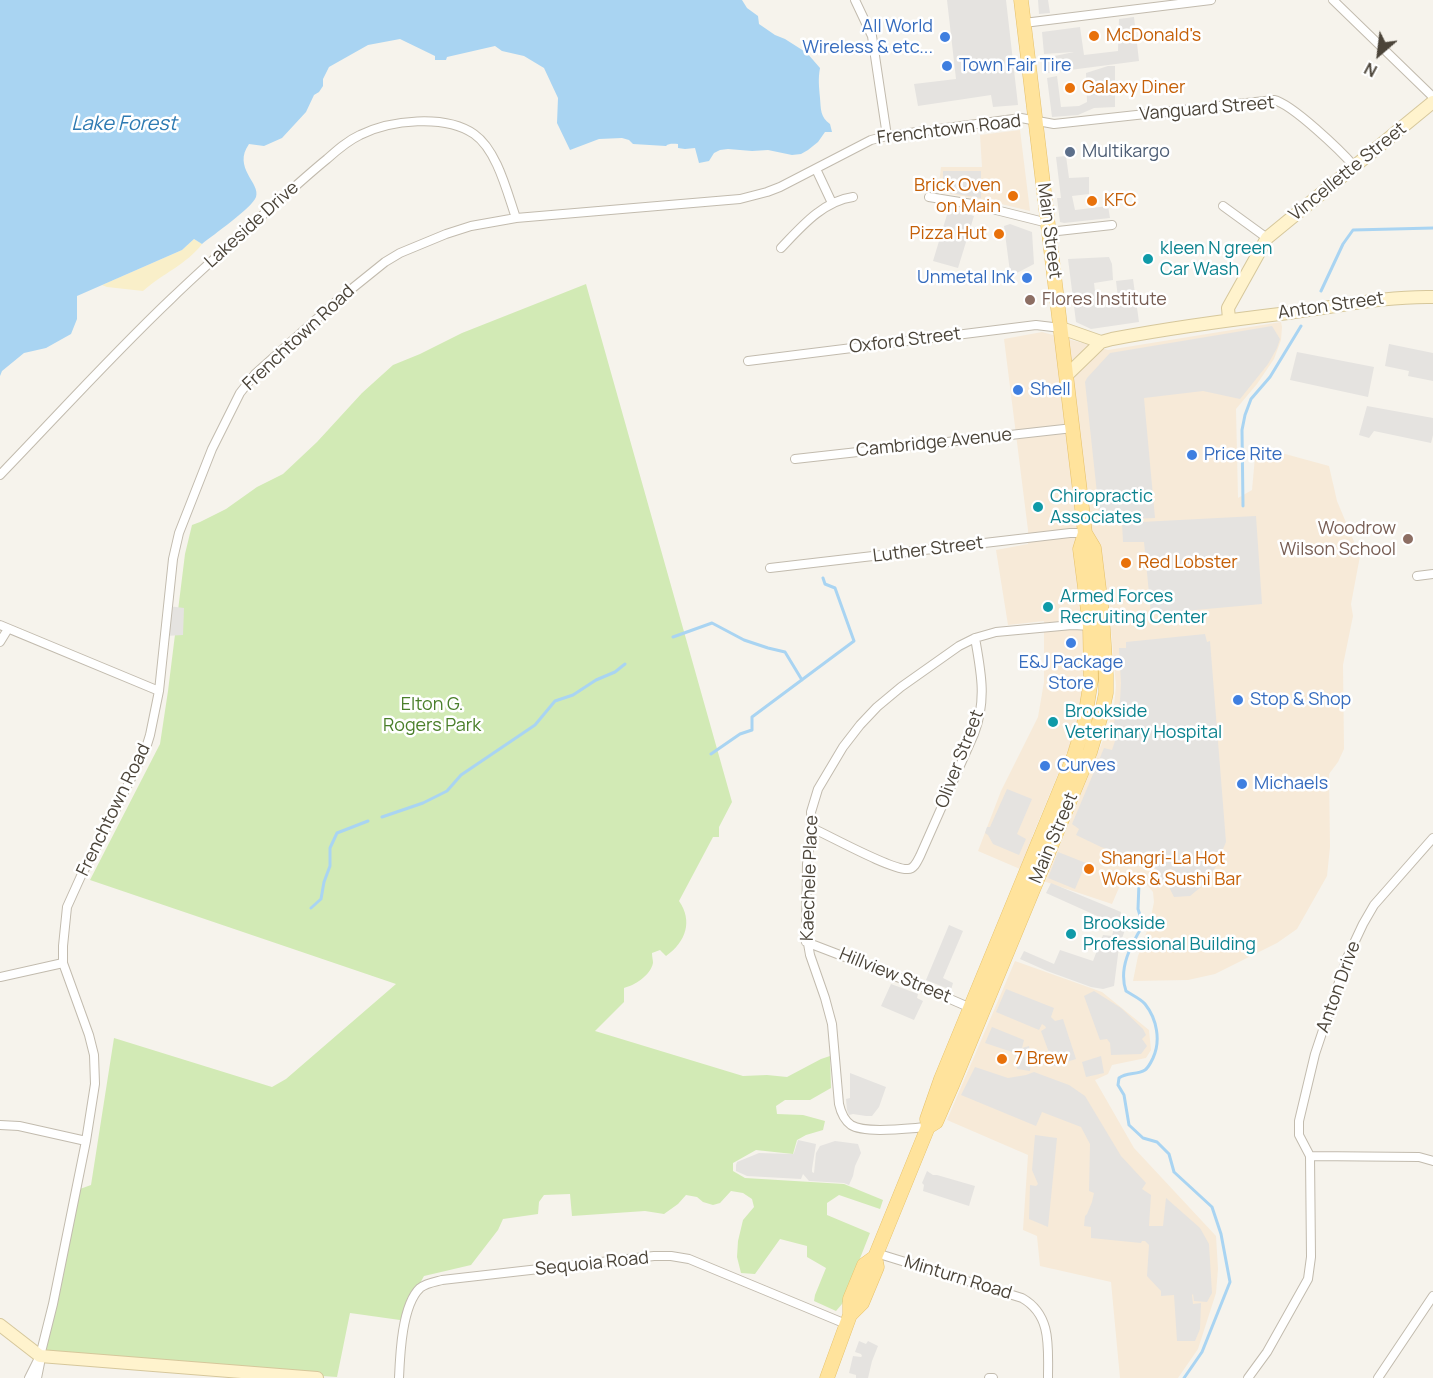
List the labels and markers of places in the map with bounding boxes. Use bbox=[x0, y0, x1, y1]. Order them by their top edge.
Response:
place label: All World Wireless & etc... bbox=[802, 16, 933, 58]
place label: McDonald's bbox=[1106, 25, 1201, 47]
marker: McDonald's bbox=[1087, 29, 1101, 43]
marker: All World Wireless & etc... bbox=[938, 30, 952, 44]
place label: Town Fair Tire bbox=[959, 55, 1071, 77]
marker: Town Fair Tire bbox=[940, 59, 954, 73]
place label: Galaxy Diner bbox=[1082, 77, 1185, 99]
marker: Galaxy Diner bbox=[1063, 81, 1077, 95]
place label: Multikargo bbox=[1082, 141, 1170, 163]
marker: Multikargo bbox=[1063, 145, 1077, 159]
place label: Brick Oven on Main bbox=[914, 175, 1001, 218]
marker: Brick Oven on Main bbox=[1006, 189, 1020, 203]
place label: KFC bbox=[1104, 190, 1137, 212]
marker: KFC bbox=[1085, 194, 1099, 208]
place label: Pizza Hut bbox=[910, 223, 987, 245]
marker: Pizza Hut bbox=[992, 227, 1006, 241]
place label: kleen N green Car Wash bbox=[1160, 238, 1273, 280]
marker: kleen N green Car Wash bbox=[1141, 252, 1155, 266]
place label: Unmetal Ink bbox=[917, 267, 1015, 289]
marker: Unmetal Ink bbox=[1020, 271, 1034, 285]
place label: Flores Institute bbox=[1042, 289, 1167, 311]
marker: Flores Institute bbox=[1023, 293, 1037, 307]
place label: Shell bbox=[1030, 379, 1071, 401]
marker: Shell bbox=[1011, 383, 1025, 397]
place label: Price Rite bbox=[1204, 444, 1282, 466]
marker: Price Rite bbox=[1185, 448, 1199, 462]
place label: Chiropractic Associates bbox=[1050, 486, 1153, 528]
marker: Chiropractic Associates bbox=[1031, 500, 1045, 514]
place label: Woodrow Wilson School bbox=[1279, 518, 1396, 560]
marker: Woodrow Wilson School bbox=[1401, 532, 1415, 546]
place label: Red Lobster bbox=[1138, 552, 1238, 574]
marker: Red Lobster bbox=[1119, 556, 1133, 570]
place label: Armed Forces Recruiting Center bbox=[1060, 586, 1207, 628]
marker: Armed Forces Recruiting Center bbox=[1041, 600, 1055, 614]
marker: E&J Package Store bbox=[1064, 636, 1078, 650]
place label: E&J Package Store bbox=[1019, 652, 1123, 694]
place label: Stop & Shop bbox=[1250, 689, 1351, 711]
marker: Stop & Shop bbox=[1231, 693, 1245, 707]
place label: Brookside Veterinary Hospital bbox=[1065, 701, 1222, 744]
marker: Brookside Veterinary Hospital bbox=[1046, 715, 1060, 729]
place label: Curves bbox=[1057, 755, 1116, 777]
marker: Curves bbox=[1038, 759, 1052, 773]
place label: Michaels bbox=[1254, 773, 1328, 795]
marker: Michaels bbox=[1235, 777, 1249, 791]
place label: Shangri-La Hot Woks & Sushi Bar bbox=[1101, 848, 1242, 890]
marker: Shangri-La Hot Woks & Sushi Bar bbox=[1082, 862, 1096, 876]
place label: Brookside Professional Building bbox=[1083, 913, 1256, 956]
marker: Brookside Professional Building bbox=[1064, 927, 1078, 941]
place label: 7 Brew bbox=[1014, 1048, 1068, 1070]
marker: 7 Brew bbox=[995, 1052, 1009, 1066]

